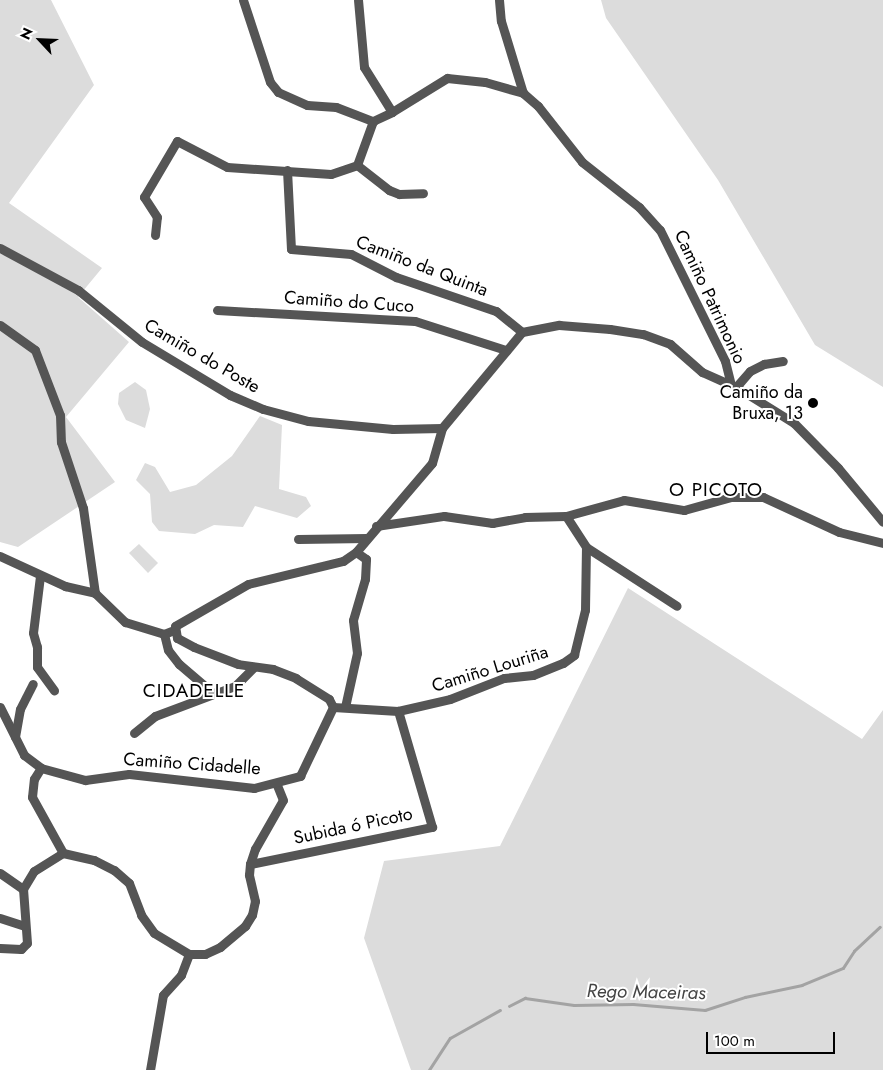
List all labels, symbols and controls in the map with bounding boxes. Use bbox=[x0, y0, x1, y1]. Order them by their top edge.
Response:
north arrow bbox=[15, 15, 65, 65]
text: N bbox=[15, 24, 38, 43]
street label: Camiño Patrimonio bbox=[669, 227, 751, 367]
street label: Camiño da Quinta bbox=[353, 231, 491, 301]
street label: Camiño do Cuco bbox=[283, 287, 415, 317]
street label: Camiño do Poste bbox=[140, 314, 264, 398]
place label: Camiño da Bruxa, 13 bbox=[720, 382, 803, 424]
marker: Camiño da Bruxa, 13 bbox=[807, 397, 819, 409]
district label: O PICOTO bbox=[668, 479, 764, 501]
street label: Camiño Louriña bbox=[429, 641, 551, 697]
district label: CIDADELLE bbox=[142, 680, 246, 702]
street label: Camiño Cidadelle bbox=[123, 748, 261, 780]
street label: Subida ó Picoto bbox=[292, 803, 414, 849]
water label: Rego Maceiras bbox=[586, 980, 706, 1004]
scale bar bbox=[708, 1022, 837, 1054]
text: 100 m bbox=[714, 1030, 755, 1052]

